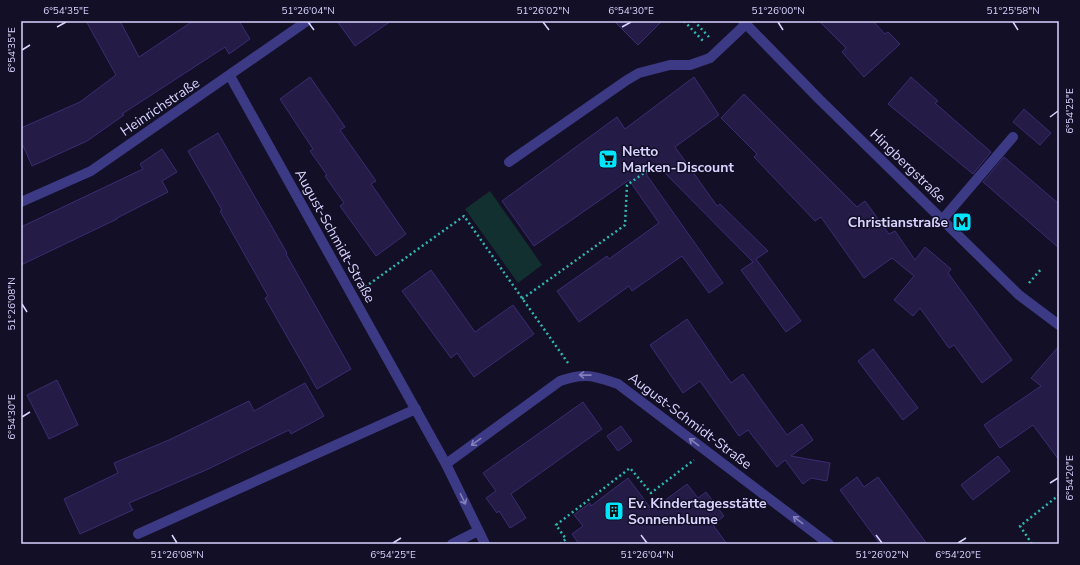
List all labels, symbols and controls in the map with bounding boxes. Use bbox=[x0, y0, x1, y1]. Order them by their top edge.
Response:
text: 6°54'35"E bbox=[43, 4, 89, 18]
text: 51°26'04"N bbox=[281, 4, 335, 18]
text: 51°26'02"N bbox=[516, 4, 570, 18]
text: 6°54'30"E bbox=[608, 4, 654, 18]
text: 51°26'00"N bbox=[751, 4, 805, 18]
text: 51°25'58"N bbox=[986, 4, 1040, 18]
text: 6°54'35"E bbox=[5, 27, 19, 73]
street label: Heinrichstraße bbox=[117, 73, 203, 141]
text: 6°54'25"E bbox=[1063, 88, 1077, 134]
street label: Hingbergstraße bbox=[866, 125, 950, 207]
place label: Netto Marken-Discount bbox=[622, 142, 734, 177]
supermarket icon: Netto Marken-Discount bbox=[597, 148, 619, 170]
street label: August-Schmidt-Straße bbox=[290, 166, 380, 306]
metro station icon: Christianstraße bbox=[951, 211, 973, 233]
place label: Christianstraße bbox=[848, 213, 948, 232]
text: 51°26'08"N bbox=[5, 277, 19, 331]
street label: August-Schmidt-Straße bbox=[624, 368, 756, 474]
one-way arrow bbox=[579, 371, 592, 379]
text: 6°54'30"E bbox=[5, 394, 19, 440]
one-way arrow bbox=[689, 437, 700, 446]
one-way arrow bbox=[471, 438, 482, 446]
text: 6°54'20"E bbox=[1063, 455, 1077, 501]
one-way arrow bbox=[460, 493, 467, 505]
place label: Ev. Kindertagesstätte Sonnenblume bbox=[628, 494, 767, 529]
building icon: Ev. Kindertagesstätte Sonnenblume bbox=[603, 500, 625, 522]
one-way arrow bbox=[792, 516, 803, 524]
text: 51°26'08"N bbox=[150, 548, 204, 562]
text: 6°54'25"E bbox=[370, 548, 416, 562]
text: 51°26'04"N bbox=[620, 548, 674, 562]
text: 51°26'02"N bbox=[855, 548, 909, 562]
text: 6°54'20"E bbox=[935, 548, 981, 562]

